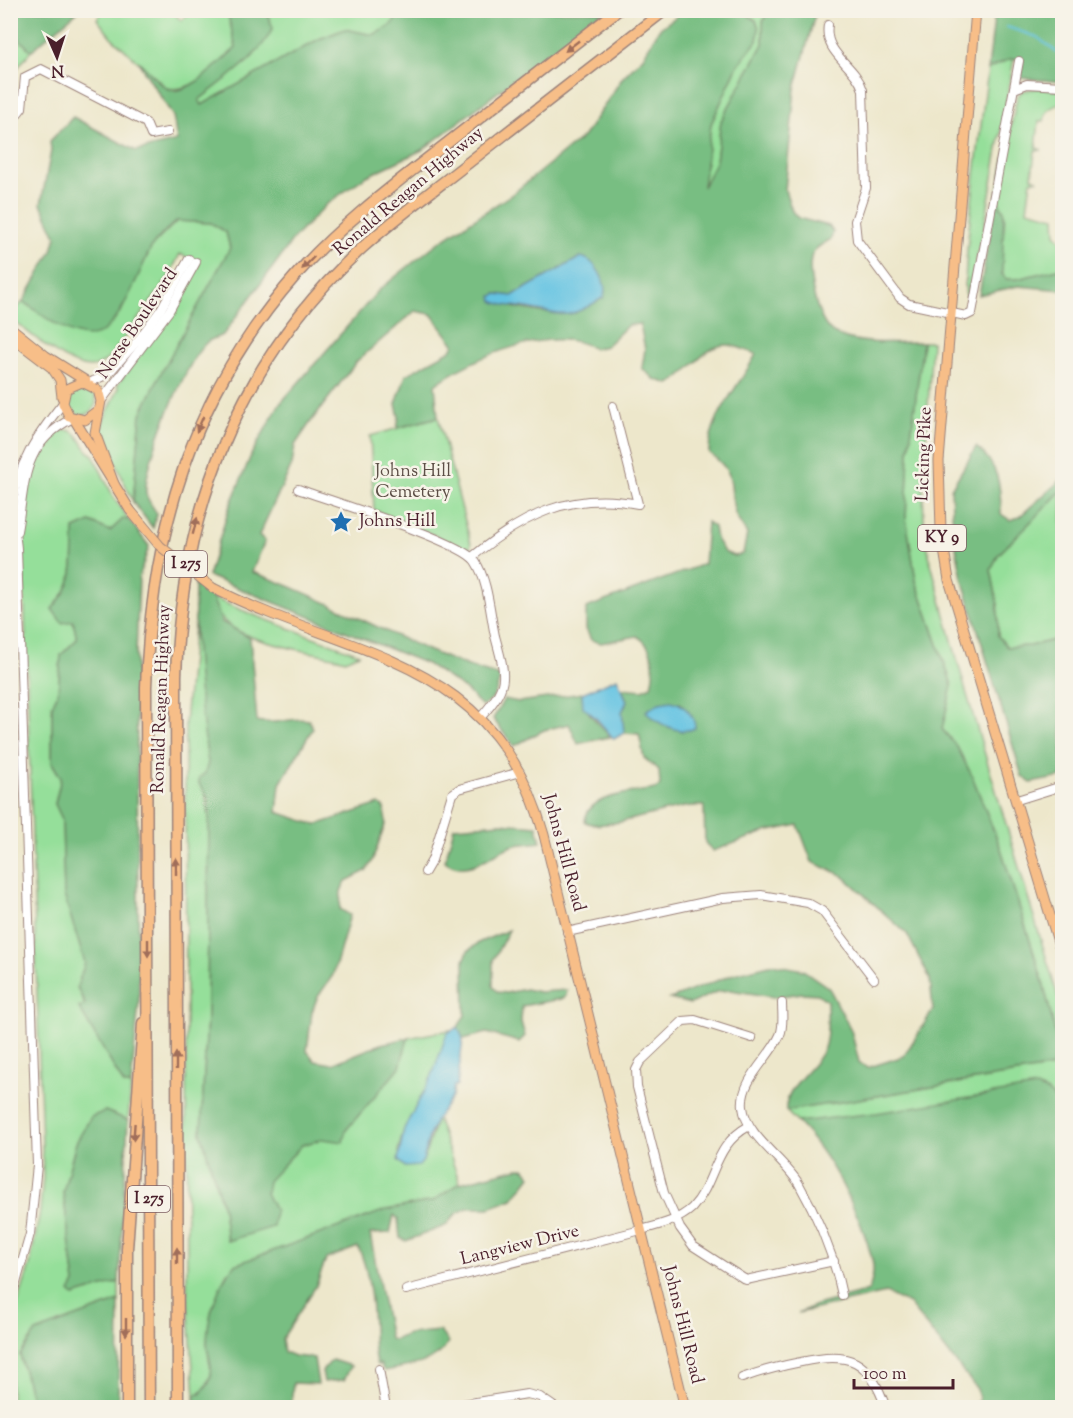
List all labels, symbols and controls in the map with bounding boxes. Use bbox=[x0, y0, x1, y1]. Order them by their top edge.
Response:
north arrow bbox=[27, 27, 87, 87]
one-way arrow bbox=[564, 40, 580, 53]
text: N bbox=[50, 58, 65, 81]
street label: Ronald Reagan Highway bbox=[328, 121, 490, 263]
one-way arrow bbox=[301, 255, 315, 270]
street label: Norse Boulevard bbox=[91, 263, 185, 385]
street label: Licking Pike bbox=[910, 406, 940, 502]
one-way arrow bbox=[196, 416, 205, 433]
park label: Johns Hill Cemetery bbox=[374, 459, 451, 506]
place icon: Johns Hill bbox=[328, 509, 354, 535]
place label: Johns Hill bbox=[358, 509, 435, 535]
one-way arrow bbox=[191, 517, 200, 535]
road number: KY 9 bbox=[918, 525, 966, 551]
road number: I 275 bbox=[165, 551, 207, 577]
street label: Ronald Reagan Highway bbox=[146, 604, 178, 794]
street label: Johns Hill Road bbox=[535, 790, 591, 915]
one-way arrow bbox=[171, 857, 181, 876]
one-way arrow bbox=[143, 938, 153, 957]
one-way arrow bbox=[171, 1052, 181, 1071]
one-way arrow bbox=[129, 1123, 139, 1142]
road number: I 275 bbox=[128, 1186, 170, 1212]
street label: Langview Drive bbox=[458, 1219, 582, 1273]
one-way arrow bbox=[172, 1247, 182, 1266]
street label: Johns Hill Road bbox=[655, 1262, 709, 1387]
one-way arrow bbox=[121, 1317, 131, 1336]
scale bar bbox=[854, 1352, 953, 1390]
text: 100 m bbox=[863, 1362, 907, 1388]

